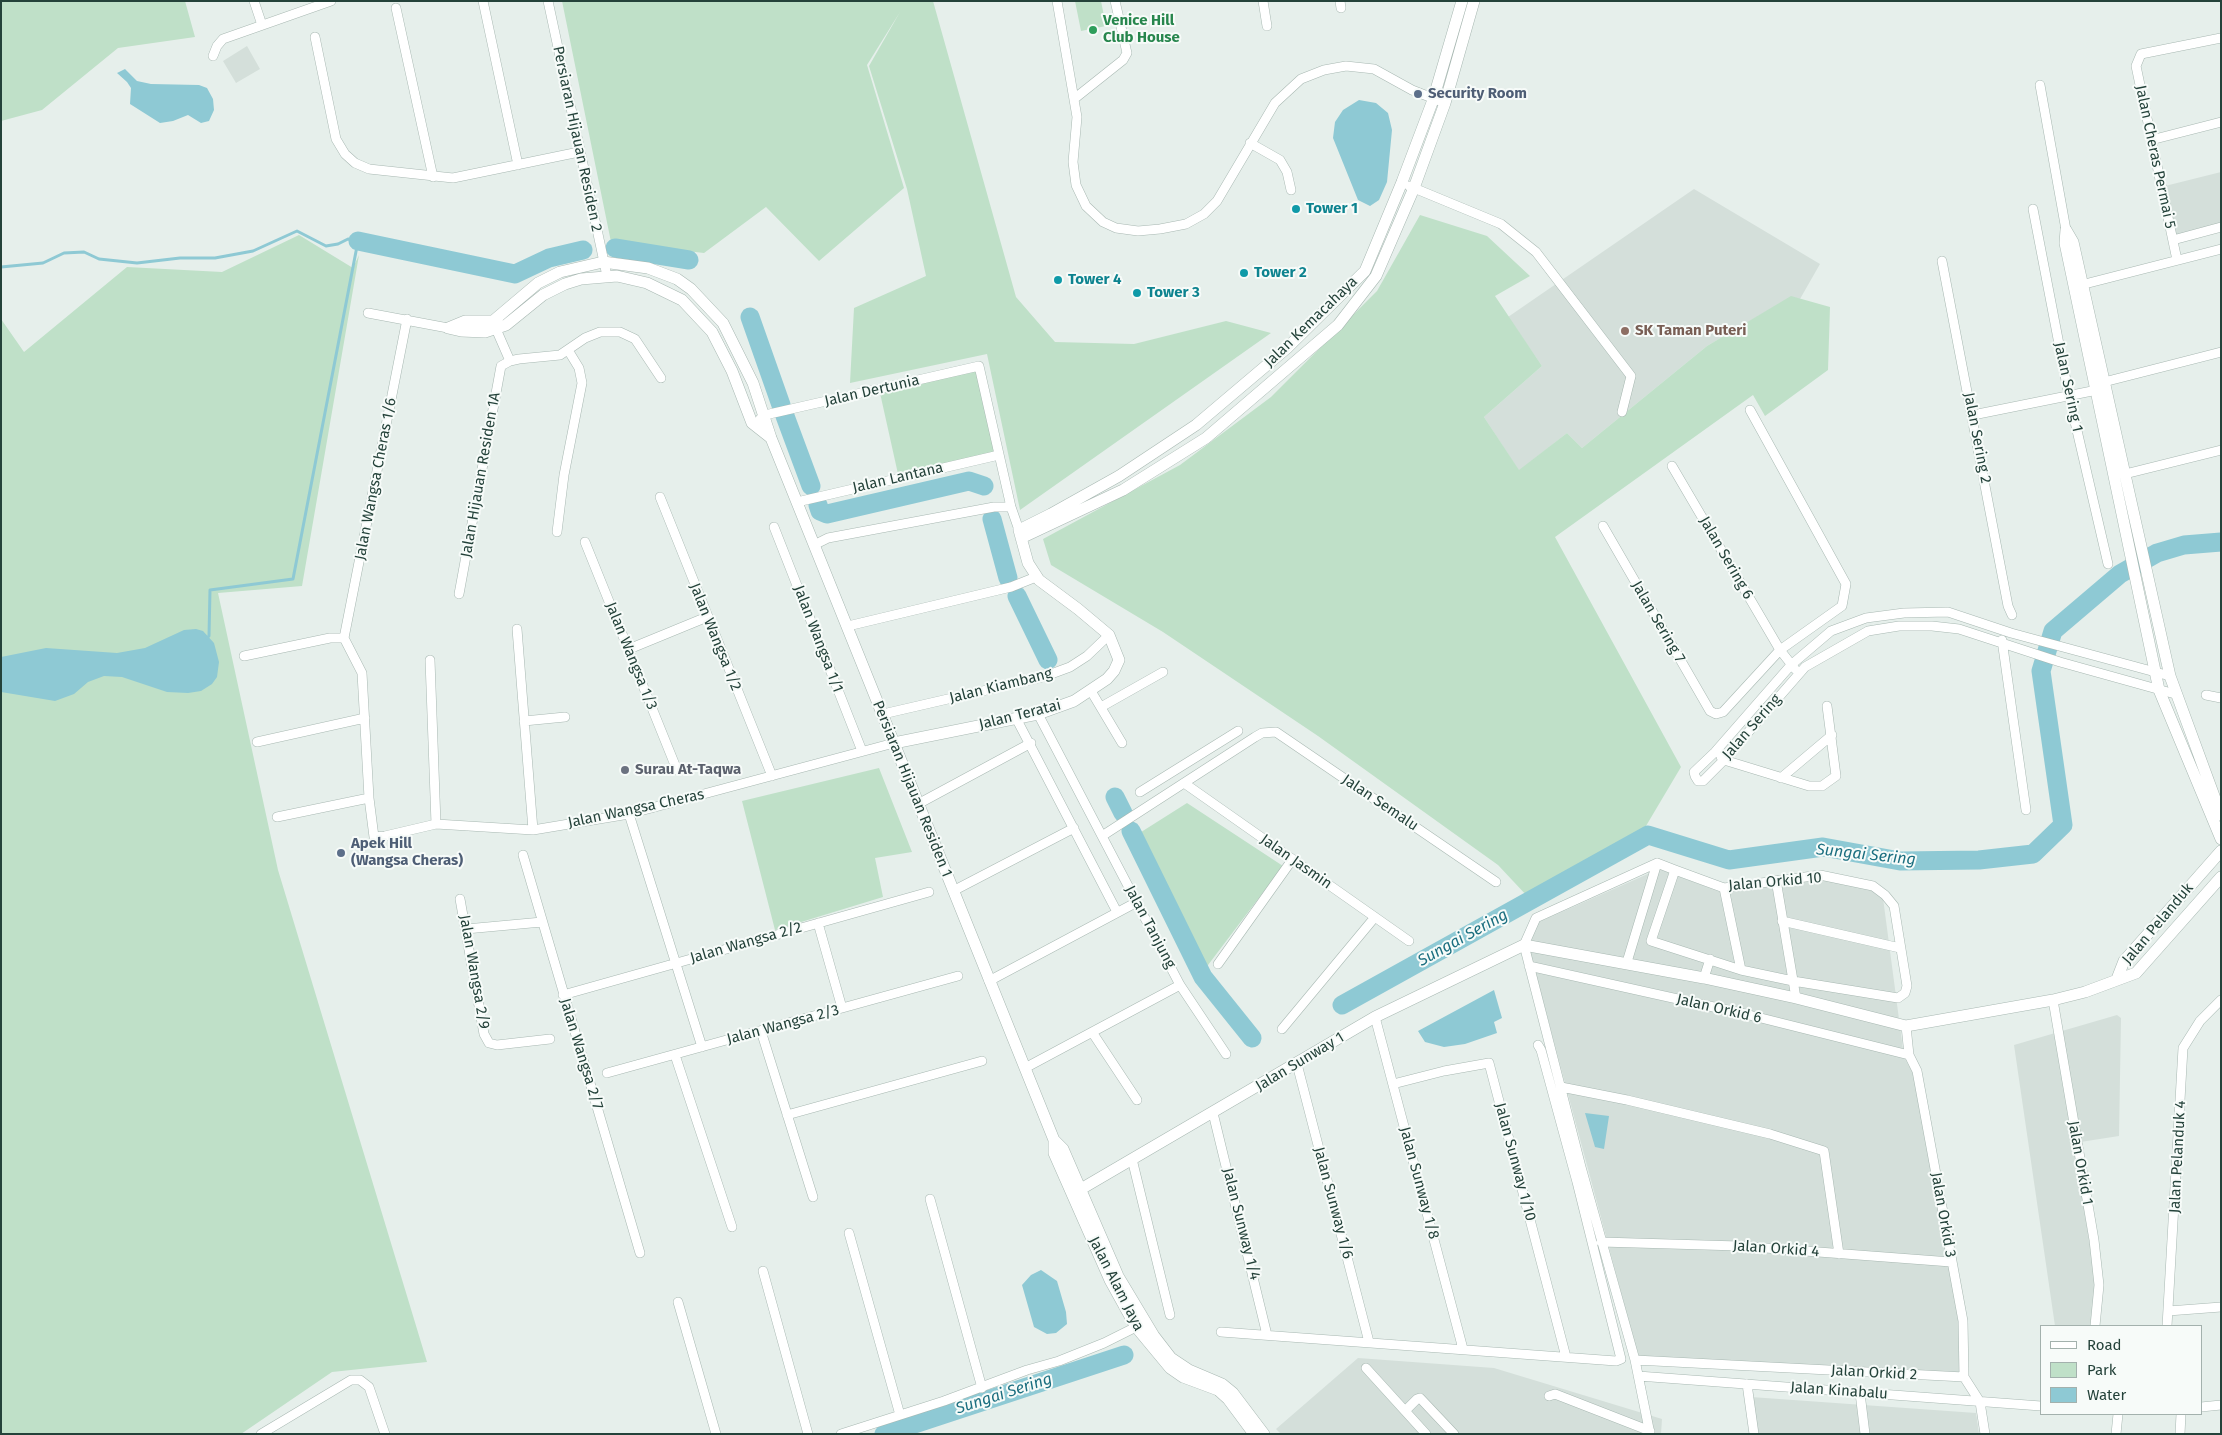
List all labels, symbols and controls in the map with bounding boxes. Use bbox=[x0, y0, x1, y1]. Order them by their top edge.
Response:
place label: Venice Hill Club House bbox=[1103, 12, 1180, 47]
marker: Venice Hill Club House bbox=[1087, 24, 1099, 36]
street label: Persiaran Hijauan Residen 2 bbox=[548, 44, 606, 234]
street label: Jalan Cheras Permai 5 bbox=[2131, 84, 2179, 230]
place label: Security Room bbox=[1428, 85, 1527, 103]
marker: Security Room bbox=[1412, 88, 1424, 100]
place label: Tower 1 bbox=[1306, 200, 1358, 218]
marker: Tower 1 bbox=[1290, 203, 1302, 215]
place label: Tower 2 bbox=[1254, 264, 1307, 282]
marker: Tower 2 bbox=[1238, 267, 1250, 279]
place label: Tower 4 bbox=[1068, 271, 1122, 289]
street label: Jalan Kemacahaya bbox=[1261, 273, 1361, 371]
marker: Tower 4 bbox=[1052, 274, 1064, 286]
place label: Tower 3 bbox=[1147, 284, 1200, 302]
marker: Tower 3 bbox=[1131, 287, 1143, 299]
place label: SK Taman Puteri bbox=[1635, 322, 1747, 340]
marker: SK Taman Puteri bbox=[1619, 325, 1631, 337]
street label: Jalan Sering 1 bbox=[2050, 340, 2086, 434]
street label: Jalan Dertunia bbox=[823, 371, 921, 411]
street label: Jalan Hijauan Residen 1A bbox=[458, 391, 504, 559]
street label: Jalan Sering 2 bbox=[1959, 391, 1995, 485]
street label: Jalan Wangsa Cheras 1/6 bbox=[351, 396, 401, 562]
street label: Jalan Lantana bbox=[851, 459, 945, 497]
street label: Jalan Sering 6 bbox=[1695, 513, 1757, 603]
street label: Jalan Sering 7 bbox=[1627, 578, 1689, 666]
street label: Jalan Wangsa 1/2 bbox=[685, 581, 745, 693]
street label: Jalan Wangsa 1/1 bbox=[789, 583, 847, 695]
street label: Jalan Wangsa 1/3 bbox=[601, 599, 661, 713]
street label: Jalan Kiambang bbox=[948, 665, 1054, 707]
street label: Jalan Sering bbox=[1719, 691, 1785, 763]
street label: Jalan Teratai bbox=[977, 696, 1063, 734]
street label: Persiaran Hijauan Residen 1 bbox=[868, 698, 956, 880]
place label: Surau At-Taqwa bbox=[635, 761, 741, 779]
marker: Surau At-Taqwa bbox=[619, 764, 631, 776]
street label: Jalan Semalu bbox=[1338, 771, 1422, 835]
street label: Jalan Wangsa Cheras bbox=[566, 786, 706, 832]
street label: Jalan Jasmin bbox=[1257, 831, 1335, 893]
place label: Apek Hill (Wangsa Cheras) bbox=[351, 835, 463, 870]
water label: Sungai Sering bbox=[1815, 840, 1917, 870]
marker: Apek Hill (Wangsa Cheras) bbox=[335, 847, 347, 859]
street label: Jalan Orkid 10 bbox=[1728, 869, 1822, 895]
street label: Jalan Pelanduk bbox=[2119, 880, 2197, 968]
street label: Jalan Tanjung bbox=[1121, 882, 1179, 972]
water label: Sungai Sering bbox=[1415, 905, 1511, 971]
street label: Jalan Wangsa 2/9 bbox=[455, 913, 493, 1031]
street label: Jalan Wangsa 2/2 bbox=[688, 918, 804, 968]
street label: Jalan Orkid 6 bbox=[1675, 990, 1763, 1028]
street label: Jalan Wangsa 2/7 bbox=[556, 996, 606, 1112]
street label: Jalan Wangsa 2/3 bbox=[725, 1001, 841, 1049]
street label: Jalan Sunway 1 bbox=[1253, 1029, 1347, 1095]
street label: Jalan Pelanduk 4 bbox=[2166, 1100, 2190, 1214]
street label: Jalan Sunway 1/10 bbox=[1491, 1101, 1539, 1223]
street label: Jalan Orkid 1 bbox=[2064, 1119, 2096, 1207]
street label: Jalan Sunway 1/8 bbox=[1395, 1125, 1443, 1241]
street label: Jalan Sunway 1/6 bbox=[1309, 1145, 1357, 1261]
street label: Jalan Sunway 1/4 bbox=[1218, 1166, 1264, 1282]
street label: Jalan Orkid 3 bbox=[1927, 1171, 1959, 1259]
street label: Jalan Alam Jaya bbox=[1084, 1234, 1148, 1334]
street label: Jalan Orkid 4 bbox=[1732, 1237, 1820, 1261]
legend bbox=[2040, 1325, 2202, 1415]
text: Road bbox=[2087, 1336, 2122, 1354]
text: Park bbox=[2087, 1361, 2117, 1379]
street label: Jalan Orkid 2 bbox=[1830, 1362, 1918, 1384]
water label: Sungai Sering bbox=[953, 1369, 1055, 1419]
street label: Jalan Kinabalu bbox=[1790, 1379, 1888, 1403]
text: Water bbox=[2087, 1386, 2126, 1404]

